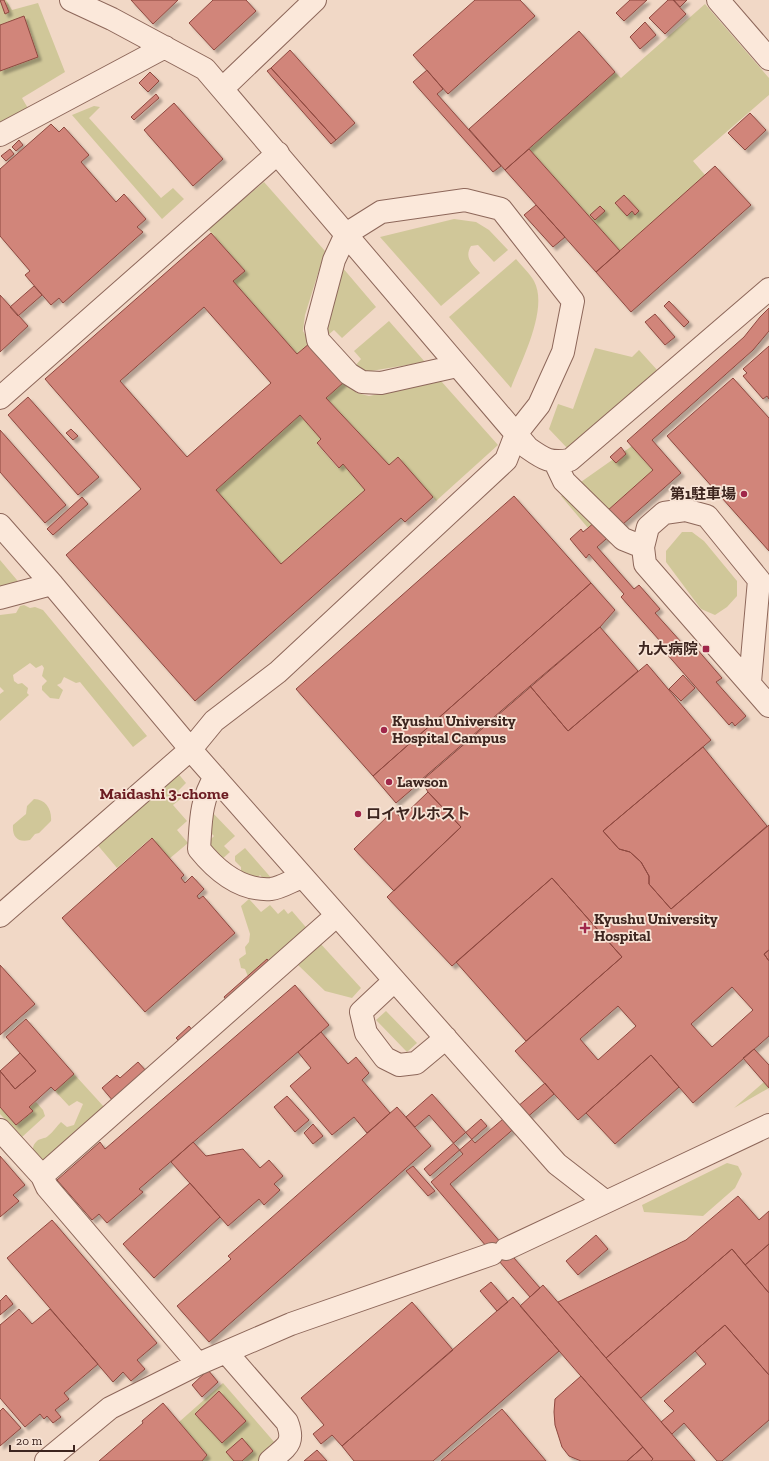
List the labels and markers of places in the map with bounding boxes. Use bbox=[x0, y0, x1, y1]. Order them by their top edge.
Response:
place label: 第1駐車場 bbox=[670, 485, 736, 503]
marker: 第1駐車場 bbox=[739, 489, 749, 499]
place label: 九大病院 bbox=[638, 640, 698, 658]
marker: 九大病院 bbox=[701, 644, 711, 654]
place label: Kyushu University Hospital Campus bbox=[392, 712, 516, 747]
marker: Kyushu University Hospital Campus bbox=[379, 725, 389, 735]
place label: Lawson bbox=[397, 773, 448, 791]
marker: Lawson bbox=[384, 777, 394, 787]
place label: ロイヤルホスト bbox=[366, 805, 471, 823]
marker: ロイヤルホスト bbox=[353, 809, 363, 819]
place label: Kyushu University Hospital bbox=[594, 910, 718, 945]
marker: Kyushu University Hospital bbox=[579, 922, 591, 934]

